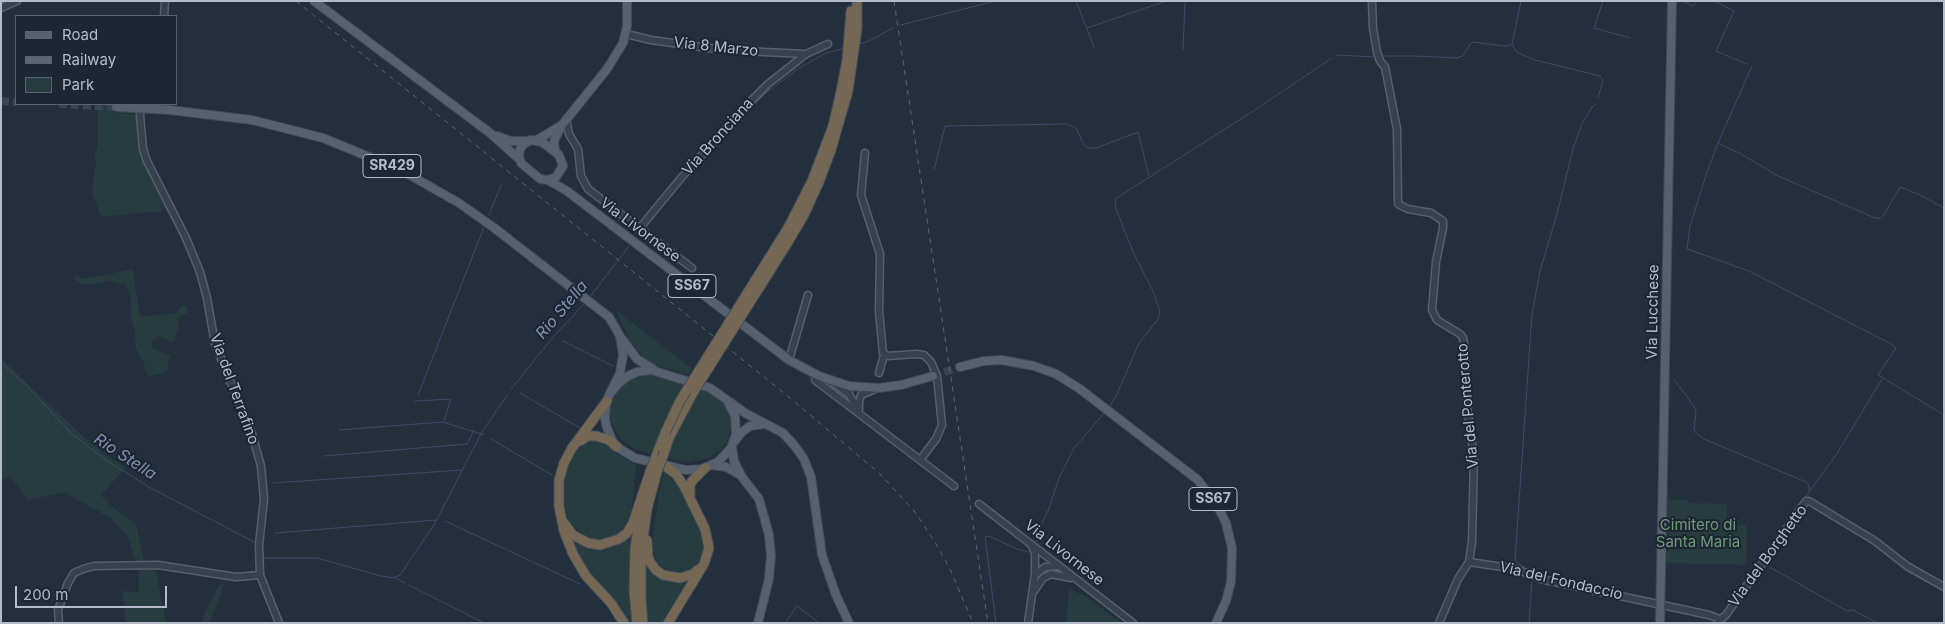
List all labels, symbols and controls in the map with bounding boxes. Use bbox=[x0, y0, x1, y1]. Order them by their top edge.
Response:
legend bbox=[15, 15, 178, 105]
text: Road bbox=[62, 25, 98, 44]
street label: Via 8 Marzo bbox=[673, 34, 759, 60]
text: Railway bbox=[62, 50, 116, 69]
text: Park bbox=[62, 75, 94, 94]
street label: Via Bronciana bbox=[679, 95, 757, 179]
road number: SR429 bbox=[363, 154, 421, 178]
street label: Via Livornese bbox=[596, 194, 684, 266]
street label: Via Lucchese bbox=[1643, 264, 1663, 360]
road number: SS67 bbox=[668, 274, 716, 298]
water label: Rio Stella bbox=[532, 277, 592, 343]
street label: Via del Terrafino bbox=[206, 331, 262, 447]
street label: Via del Ponterotto bbox=[1454, 342, 1482, 470]
water label: Rio Stella bbox=[90, 430, 160, 484]
road number: SS67 bbox=[1189, 488, 1237, 510]
street label: Via del Borghetto bbox=[1725, 501, 1811, 611]
street label: Via Livornese bbox=[1021, 516, 1107, 590]
park label: Cimitero di Santa Maria bbox=[1656, 516, 1740, 551]
street label: Via del Fondaccio bbox=[1498, 558, 1624, 604]
scale bar bbox=[18, 576, 170, 608]
text: 200 m bbox=[23, 585, 68, 604]

